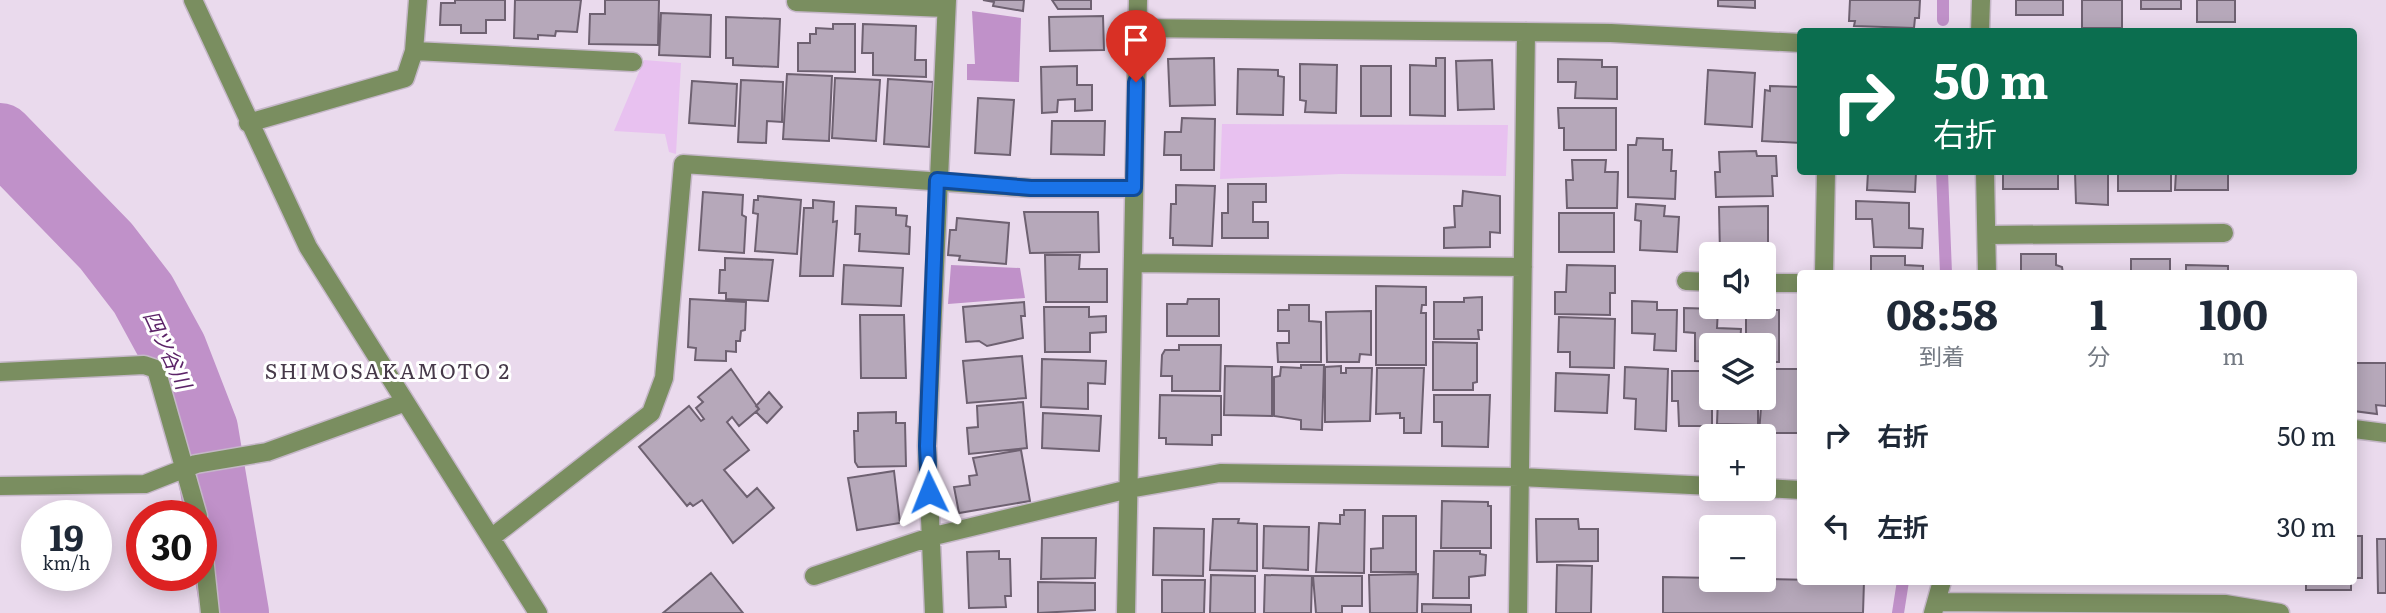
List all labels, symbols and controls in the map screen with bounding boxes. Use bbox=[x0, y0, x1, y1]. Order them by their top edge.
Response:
pin bbox=[1106, 10, 1166, 82]
icon: arrive bbox=[1117, 21, 1155, 59]
text: 50 m bbox=[1933, 41, 2049, 114]
icon: right bbox=[1818, 56, 1909, 147]
text: 右折 bbox=[1933, 108, 1997, 156]
map controls bbox=[1699, 242, 1776, 592]
button: sound bbox=[1699, 242, 1776, 319]
text: 08:58 bbox=[1886, 281, 1998, 343]
text: 1 bbox=[2090, 281, 2107, 343]
text: 100 bbox=[2199, 281, 2268, 343]
water label: 四ツ谷川 bbox=[137, 304, 202, 395]
button: layers bbox=[1699, 333, 1776, 410]
text: 到着 bbox=[1919, 338, 1965, 372]
text: 分 bbox=[2087, 338, 2110, 372]
text: m bbox=[2222, 338, 2245, 372]
district label: SHIMOSAKAMOTO 2 bbox=[265, 354, 511, 385]
text: 右折 bbox=[1877, 415, 1929, 454]
text: 50 m bbox=[2277, 415, 2336, 454]
icon: right bbox=[1818, 416, 1856, 454]
button: + bbox=[1699, 424, 1776, 501]
position arrow bbox=[892, 455, 966, 529]
speed limit sign: 30 bbox=[126, 500, 217, 591]
text: 左折 bbox=[1877, 506, 1929, 545]
text: 30 m bbox=[2276, 506, 2336, 545]
icon: left bbox=[1818, 507, 1856, 545]
text: 19 bbox=[49, 510, 84, 562]
button: − bbox=[1699, 515, 1776, 592]
text: km/h bbox=[43, 549, 90, 576]

